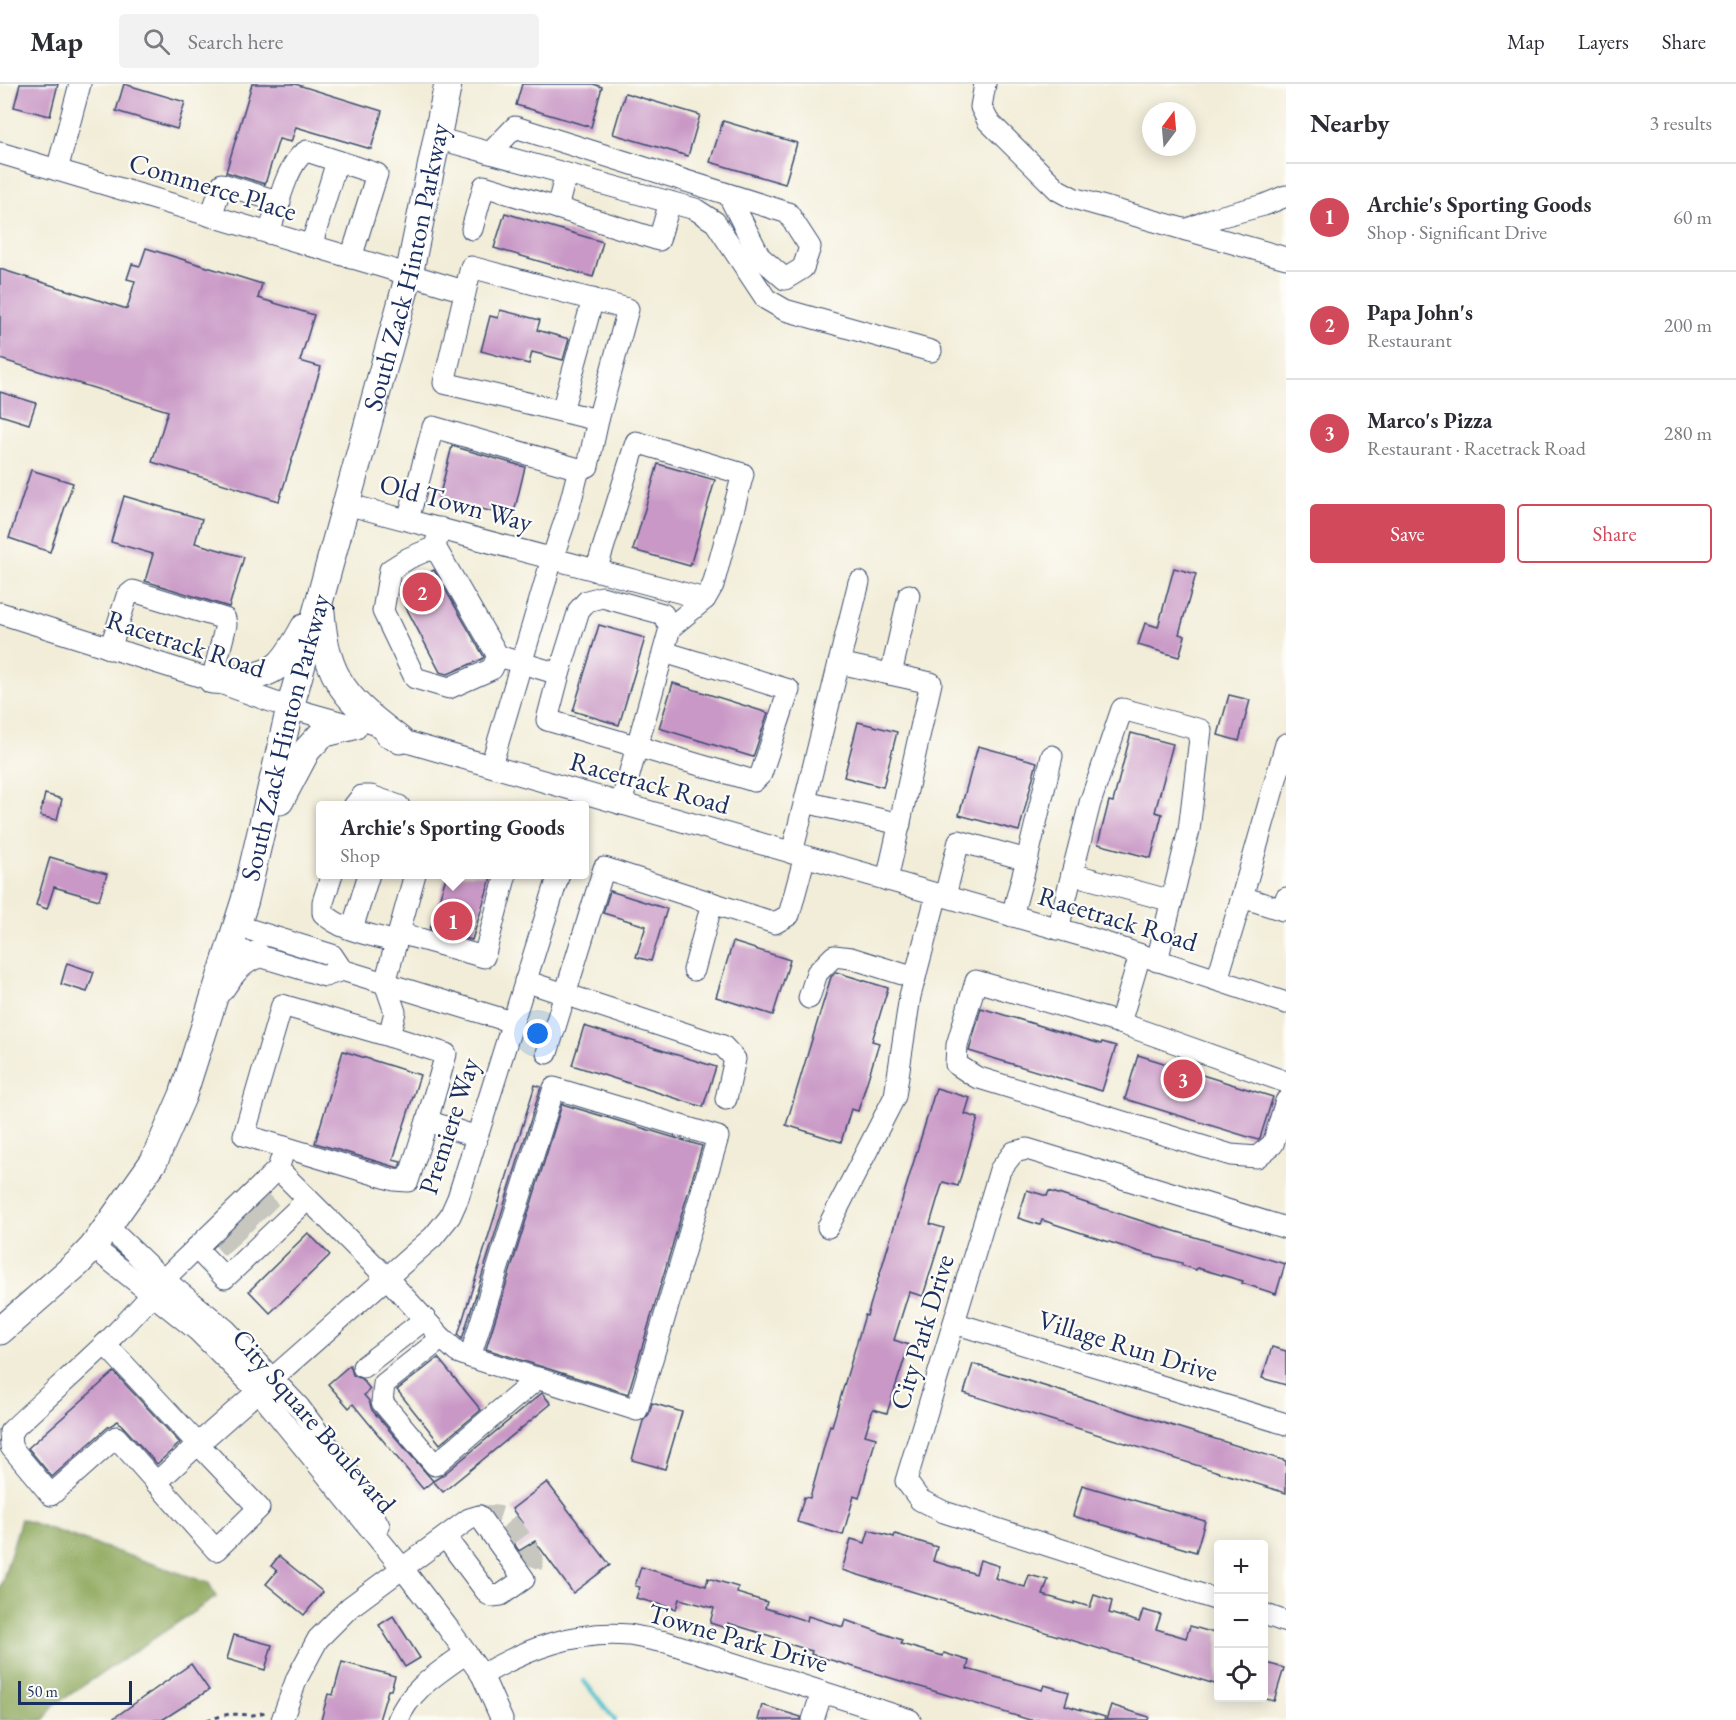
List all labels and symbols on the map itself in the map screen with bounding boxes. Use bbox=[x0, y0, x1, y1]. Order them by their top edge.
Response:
north arrow bbox=[1142, 102, 1196, 156]
street label: South Zack Hinton Parkway bbox=[354, 120, 457, 415]
street label: Commerce Place bbox=[125, 144, 301, 229]
street label: Old Town Way bbox=[376, 465, 537, 540]
pin: 2 bbox=[402, 570, 442, 614]
street label: South Zack Hinton Parkway bbox=[232, 590, 338, 884]
street label: Racetrack Road bbox=[102, 601, 270, 686]
street label: Racetrack Road bbox=[566, 743, 735, 822]
street label: Racetrack Road bbox=[1034, 878, 1202, 959]
pin: 1 bbox=[434, 898, 472, 944]
your location bbox=[523, 1019, 552, 1048]
street label: Premiere Way bbox=[410, 1053, 487, 1199]
pin: 3 bbox=[1164, 1056, 1202, 1102]
street label: City Park Drive bbox=[881, 1250, 962, 1414]
street label: Village Run Drive bbox=[1034, 1302, 1222, 1390]
street label: City Square Boulevard bbox=[225, 1321, 404, 1520]
street label: Towne Park Drive bbox=[644, 1595, 832, 1680]
scale bar bbox=[18, 1678, 132, 1706]

